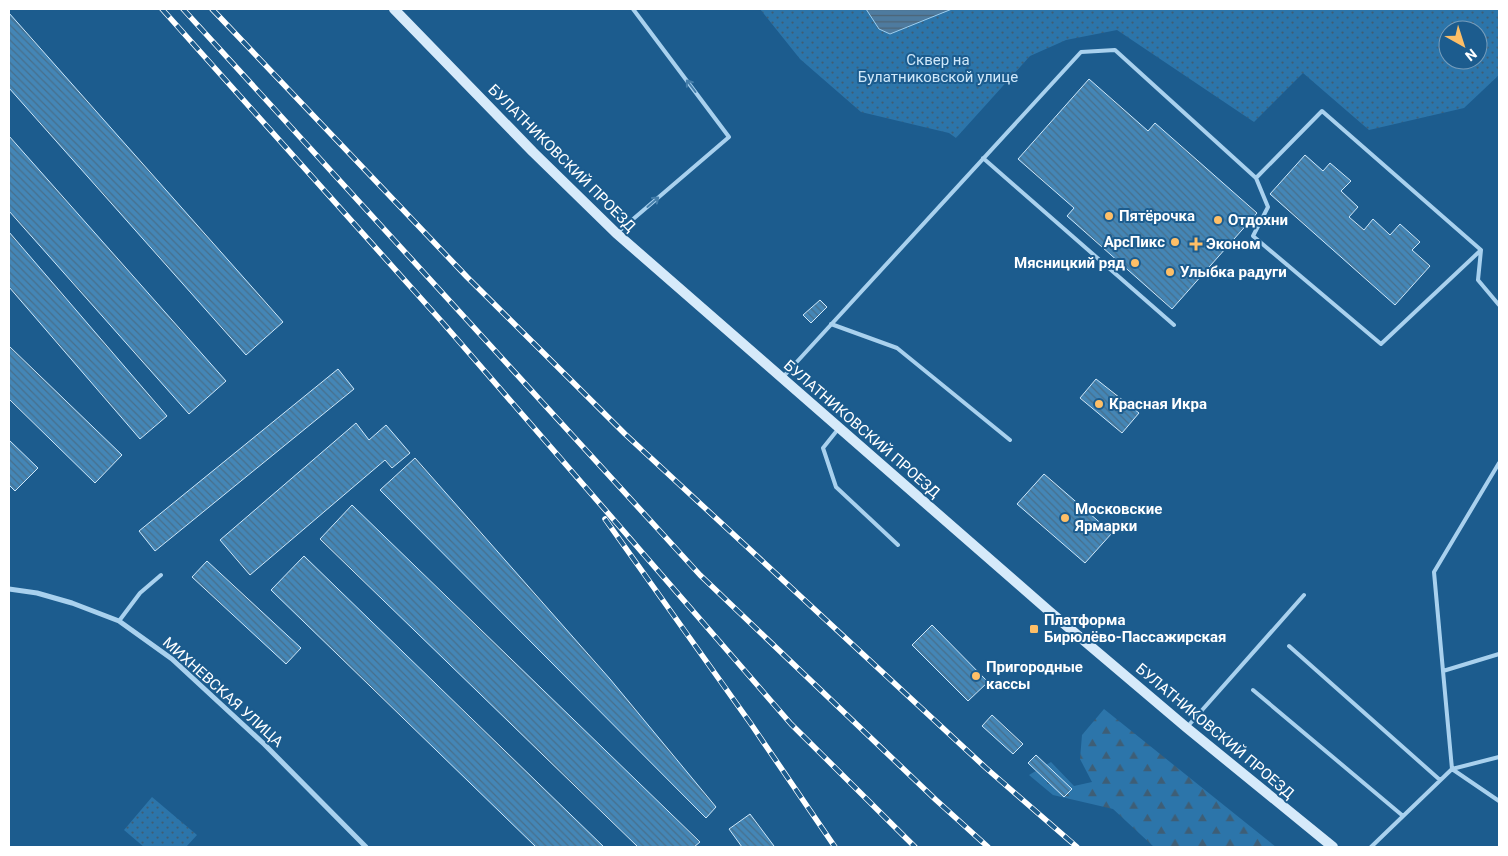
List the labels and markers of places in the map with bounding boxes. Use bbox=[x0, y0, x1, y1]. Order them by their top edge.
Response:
place label: Пятёрочка bbox=[1119, 207, 1195, 225]
marker: Пятёрочка bbox=[1103, 210, 1115, 222]
place label: Отдохни bbox=[1228, 211, 1288, 229]
marker: Отдохни bbox=[1212, 214, 1224, 226]
place label: АрсПикс bbox=[1104, 233, 1165, 251]
place label: Эконом bbox=[1206, 235, 1261, 253]
marker: АрсПикс bbox=[1169, 236, 1181, 248]
marker: Эконом bbox=[1190, 238, 1202, 250]
place label: Мясницкий ряд bbox=[1014, 254, 1126, 272]
marker: Мясницкий ряд bbox=[1129, 257, 1141, 269]
place label: Улыбка радуги bbox=[1180, 263, 1287, 281]
marker: Улыбка радуги bbox=[1164, 266, 1176, 278]
place label: Красная Икра bbox=[1109, 395, 1207, 413]
marker: Красная Икра bbox=[1093, 398, 1105, 410]
place label: Московские Ярмарки bbox=[1074, 500, 1162, 535]
marker: Московские Ярмарки bbox=[1059, 512, 1071, 524]
place label: Платформа Бирюлёво-Пассажирская bbox=[1044, 611, 1226, 646]
marker: Платформа Бирюлёво-Пассажирская bbox=[1028, 623, 1040, 635]
place label: Пригородные кассы bbox=[986, 658, 1083, 693]
marker: Пригородные кассы bbox=[970, 670, 982, 682]

